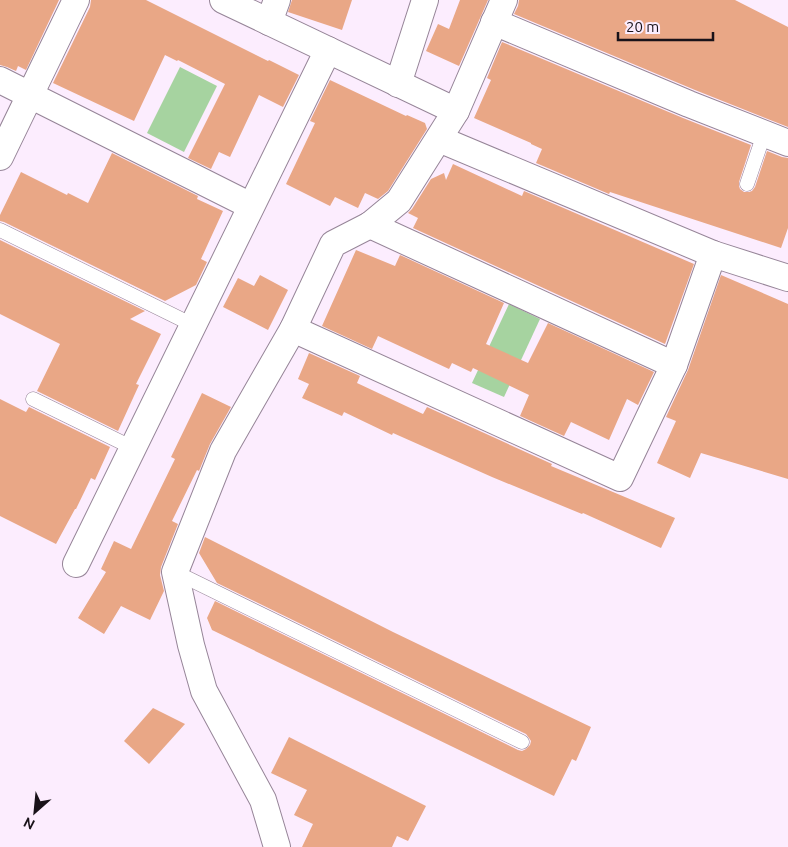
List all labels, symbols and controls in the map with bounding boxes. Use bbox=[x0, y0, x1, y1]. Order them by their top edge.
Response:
scale bar bbox=[618, 10, 713, 42]
text: 20 m bbox=[626, 18, 659, 35]
north arrow bbox=[10, 787, 60, 837]
text: N bbox=[21, 814, 37, 833]

